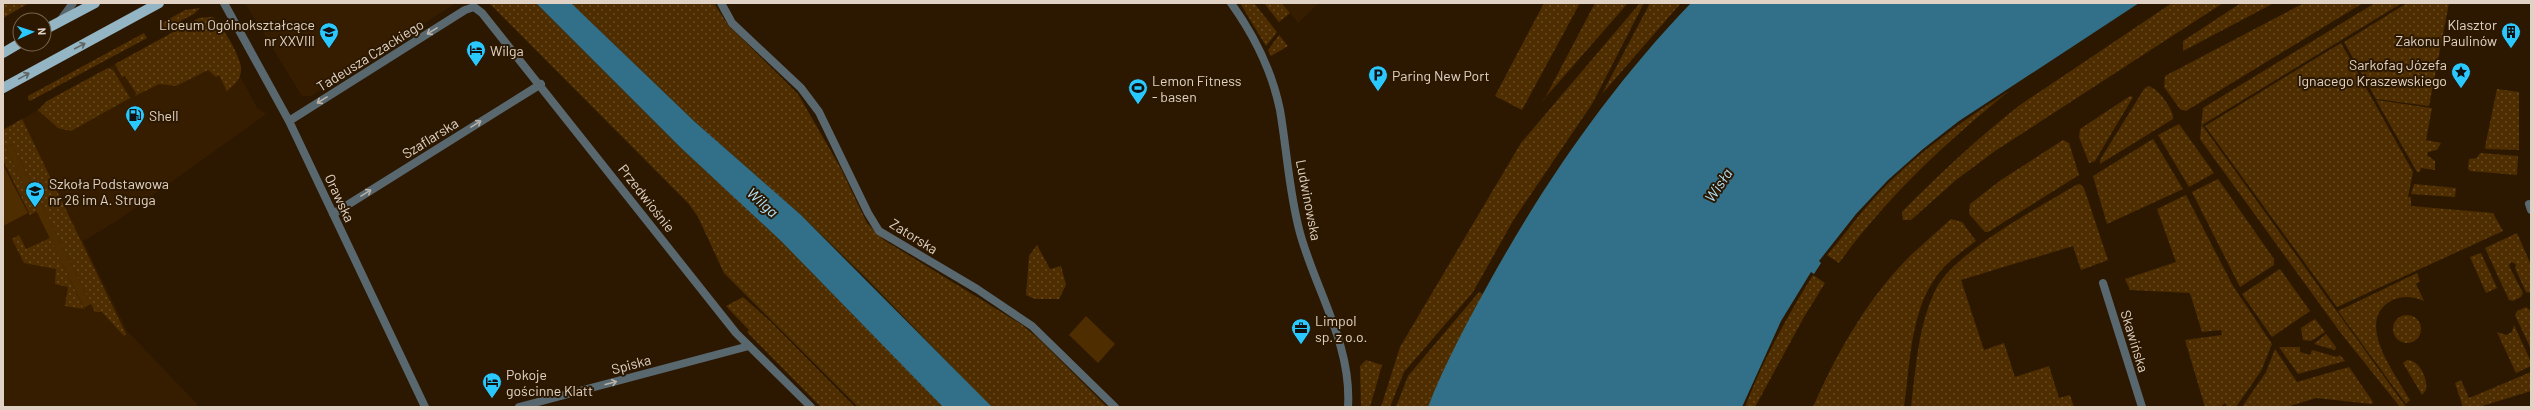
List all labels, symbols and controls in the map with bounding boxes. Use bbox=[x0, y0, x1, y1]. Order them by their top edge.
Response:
north arrow bbox=[12, 12, 52, 52]
street label: Tadeusza Czackiego bbox=[313, 15, 427, 95]
place label: Liceum Ogólnokształcące nr XXVIII bbox=[159, 16, 315, 49]
place label: Klasztor Zakonu Paulinów bbox=[2395, 16, 2497, 49]
school or university icon: Liceum Ogólnokształcące nr XXVIII bbox=[318, 21, 340, 49]
building icon: Klasztor Zakonu Paulinów bbox=[2500, 21, 2522, 49]
text: N bbox=[36, 27, 49, 35]
one-way arrow bbox=[426, 27, 438, 35]
hotel icon: Wilga bbox=[465, 39, 487, 67]
one-way arrow bbox=[74, 42, 86, 49]
place label: Wilga bbox=[490, 42, 524, 59]
place label: Sarkofag Józefa Ignacego Kraszewskiego bbox=[2298, 56, 2447, 89]
place icon: Sarkofag Józefa Ignacego Kraszewskiego bbox=[2450, 61, 2472, 89]
parking icon: Paring New Port bbox=[1367, 64, 1389, 92]
place label: Paring New Port bbox=[1392, 67, 1490, 84]
one-way arrow bbox=[18, 72, 30, 80]
place label: Lemon Fitness - basen bbox=[1152, 72, 1242, 105]
sports icon: Lemon Fitness - basen bbox=[1127, 77, 1149, 105]
one-way arrow bbox=[317, 96, 328, 104]
fuel station icon: Shell bbox=[124, 104, 146, 132]
place label: Shell bbox=[149, 107, 179, 124]
street label: Szaflarska bbox=[399, 114, 461, 162]
one-way arrow bbox=[470, 120, 482, 128]
street label: Ludwinowska bbox=[1293, 158, 1325, 242]
street label: Przedwiośnie bbox=[615, 161, 679, 235]
water label: Wisła bbox=[1700, 165, 1736, 205]
street label: Orawska bbox=[321, 171, 359, 225]
place label: Szkoła Podstawowa nr 26 im A. Struga bbox=[49, 175, 169, 208]
school or university icon: Szkoła Podstawowa nr 26 im A. Struga bbox=[24, 180, 46, 208]
water label: Wilga bbox=[744, 183, 782, 221]
one-way arrow bbox=[360, 189, 372, 197]
street label: Zatorska bbox=[887, 215, 941, 257]
street label: Skawińska bbox=[2117, 308, 2153, 374]
place label: Limpol sp. z o.o. bbox=[1315, 312, 1367, 345]
office icon: Limpol sp. z o.o. bbox=[1290, 317, 1312, 345]
street label: Spiska bbox=[609, 351, 653, 377]
place label: Pokoje gościnne Klatt bbox=[506, 366, 593, 399]
hotel icon: Pokoje gościnne Klatt bbox=[481, 371, 503, 399]
one-way arrow bbox=[604, 379, 617, 386]

